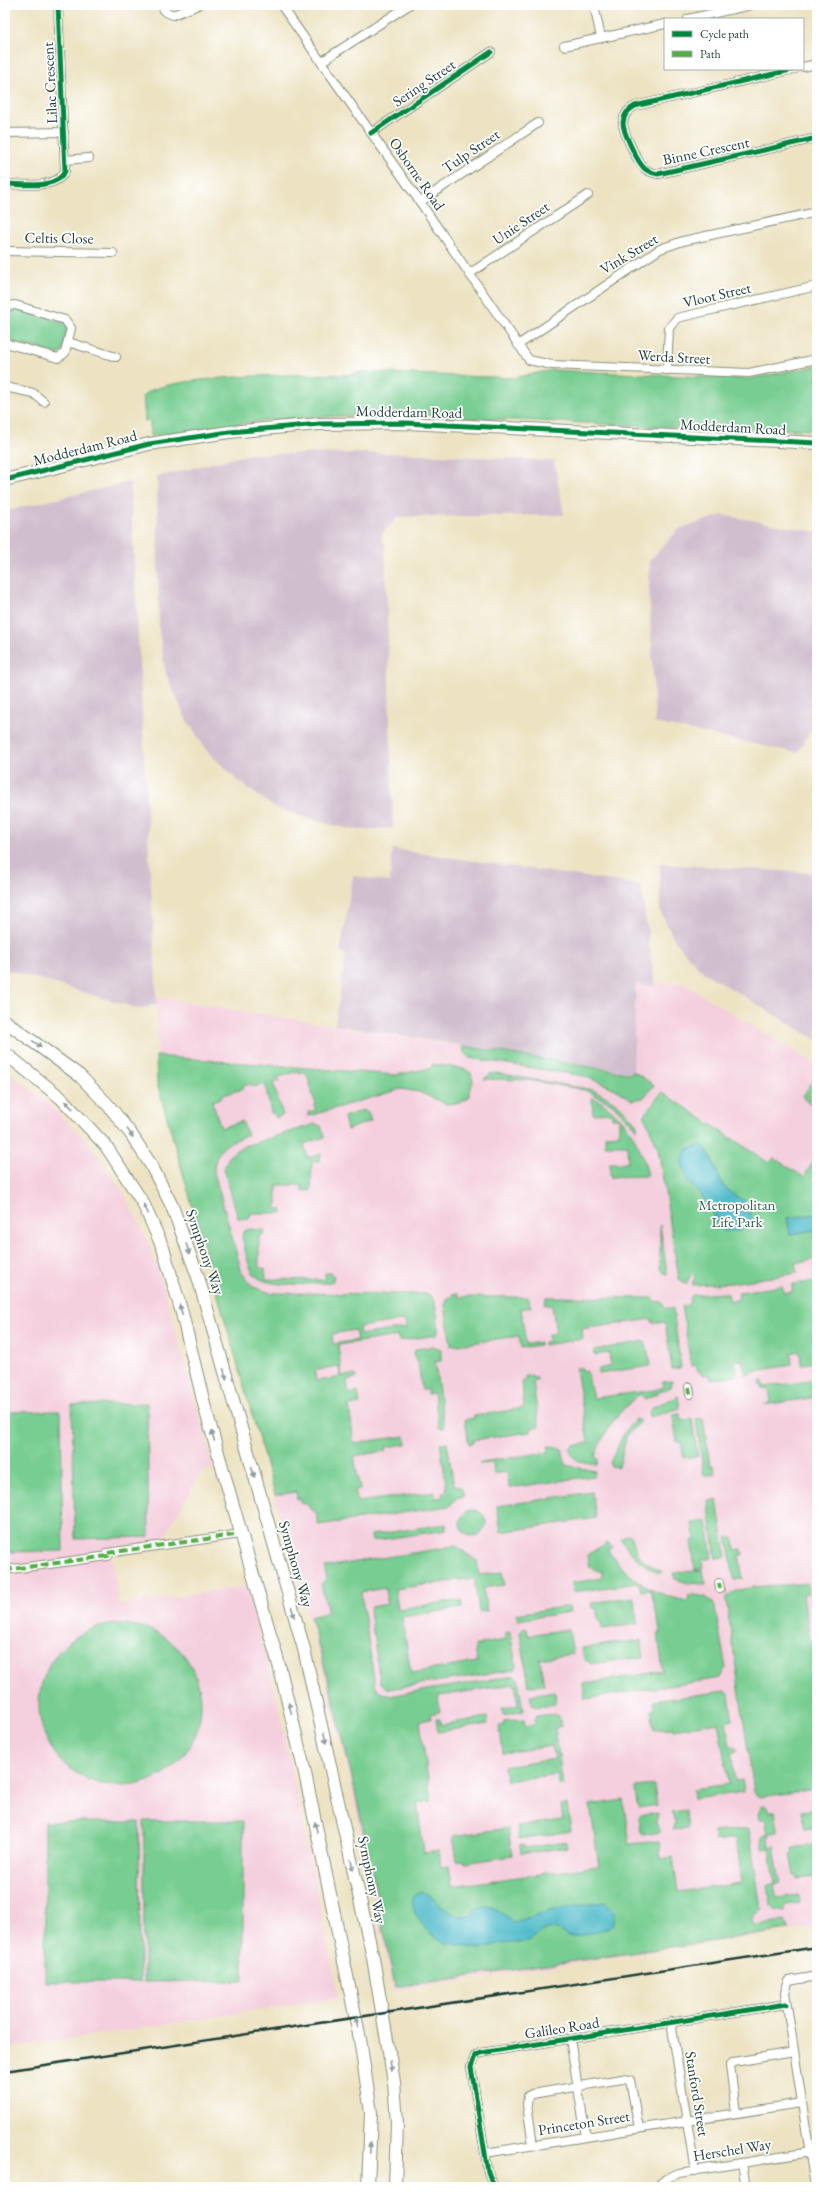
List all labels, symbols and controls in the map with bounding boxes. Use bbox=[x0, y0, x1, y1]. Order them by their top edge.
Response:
legend bbox=[664, 18, 804, 70]
text: Cycle path bbox=[700, 26, 749, 42]
street label: Lilac Crescent bbox=[38, 41, 61, 124]
text: Path bbox=[700, 46, 721, 62]
street label: Sering Street bbox=[389, 54, 459, 111]
street label: Tulp Street bbox=[438, 124, 503, 177]
street label: Binne Crescent bbox=[661, 132, 751, 169]
street label: Osborne Road bbox=[385, 134, 450, 214]
street label: Unie Street bbox=[489, 197, 553, 248]
street label: Celtis Close bbox=[24, 227, 94, 248]
street label: Vink Street bbox=[596, 229, 661, 278]
street label: Vloot Street bbox=[681, 277, 753, 312]
street label: Werda Street bbox=[637, 345, 711, 368]
street label: Modderdam Road bbox=[356, 401, 463, 422]
street label: Modderdam Road bbox=[679, 414, 787, 439]
street label: Modderdam Road bbox=[31, 425, 139, 470]
one-way arrow bbox=[31, 1040, 42, 1048]
one-way arrow bbox=[64, 1101, 74, 1110]
one-way arrow bbox=[126, 1128, 134, 1139]
park label: Metropolitan Life Park bbox=[698, 1195, 776, 1231]
one-way arrow bbox=[143, 1204, 149, 1215]
street label: Symphony Way bbox=[182, 1206, 229, 1298]
one-way arrow bbox=[185, 1244, 191, 1256]
one-way arrow bbox=[177, 1303, 183, 1316]
one-way arrow bbox=[222, 1368, 228, 1380]
one-way arrow bbox=[210, 1429, 216, 1441]
one-way arrow bbox=[250, 1466, 256, 1478]
street label: Symphony Way bbox=[275, 1518, 318, 1610]
one-way arrow bbox=[290, 1606, 296, 1618]
one-way arrow bbox=[286, 1701, 292, 1714]
one-way arrow bbox=[322, 1732, 328, 1744]
one-way arrow bbox=[313, 1821, 319, 1833]
street label: Symphony Way bbox=[354, 1834, 391, 1926]
one-way arrow bbox=[350, 1859, 356, 1871]
street label: Galileo Road bbox=[523, 2012, 601, 2043]
one-way arrow bbox=[353, 2017, 359, 2029]
street label: Stanford Street bbox=[681, 2050, 714, 2138]
one-way arrow bbox=[389, 2060, 395, 2072]
street label: Princeton Street bbox=[537, 2106, 631, 2139]
street label: Herschel Way bbox=[692, 2134, 773, 2165]
one-way arrow bbox=[367, 2141, 373, 2154]

